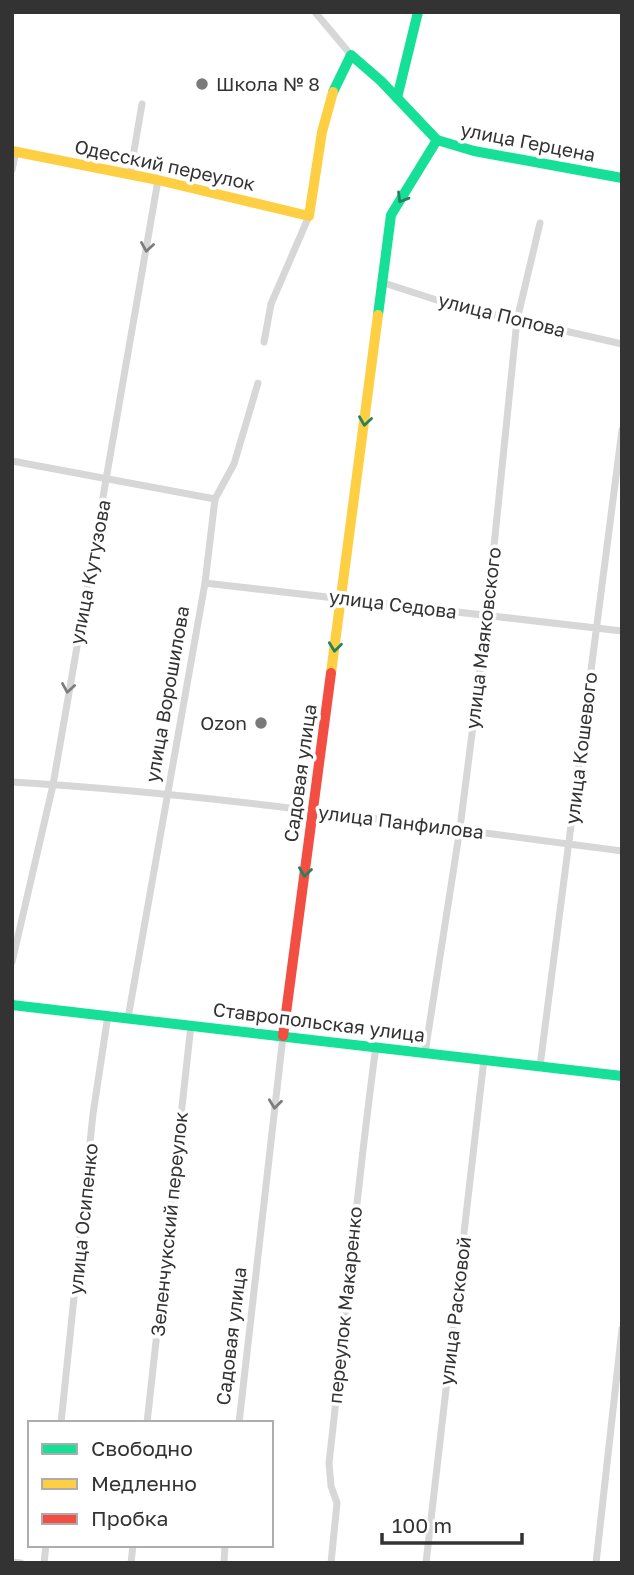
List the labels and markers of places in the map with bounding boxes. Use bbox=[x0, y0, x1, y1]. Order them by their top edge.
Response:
place label: Школа № 8 bbox=[216, 72, 320, 95]
marker: Школа № 8 bbox=[194, 76, 210, 92]
place label: Ozon bbox=[200, 711, 247, 734]
marker: Ozon bbox=[253, 715, 269, 731]

